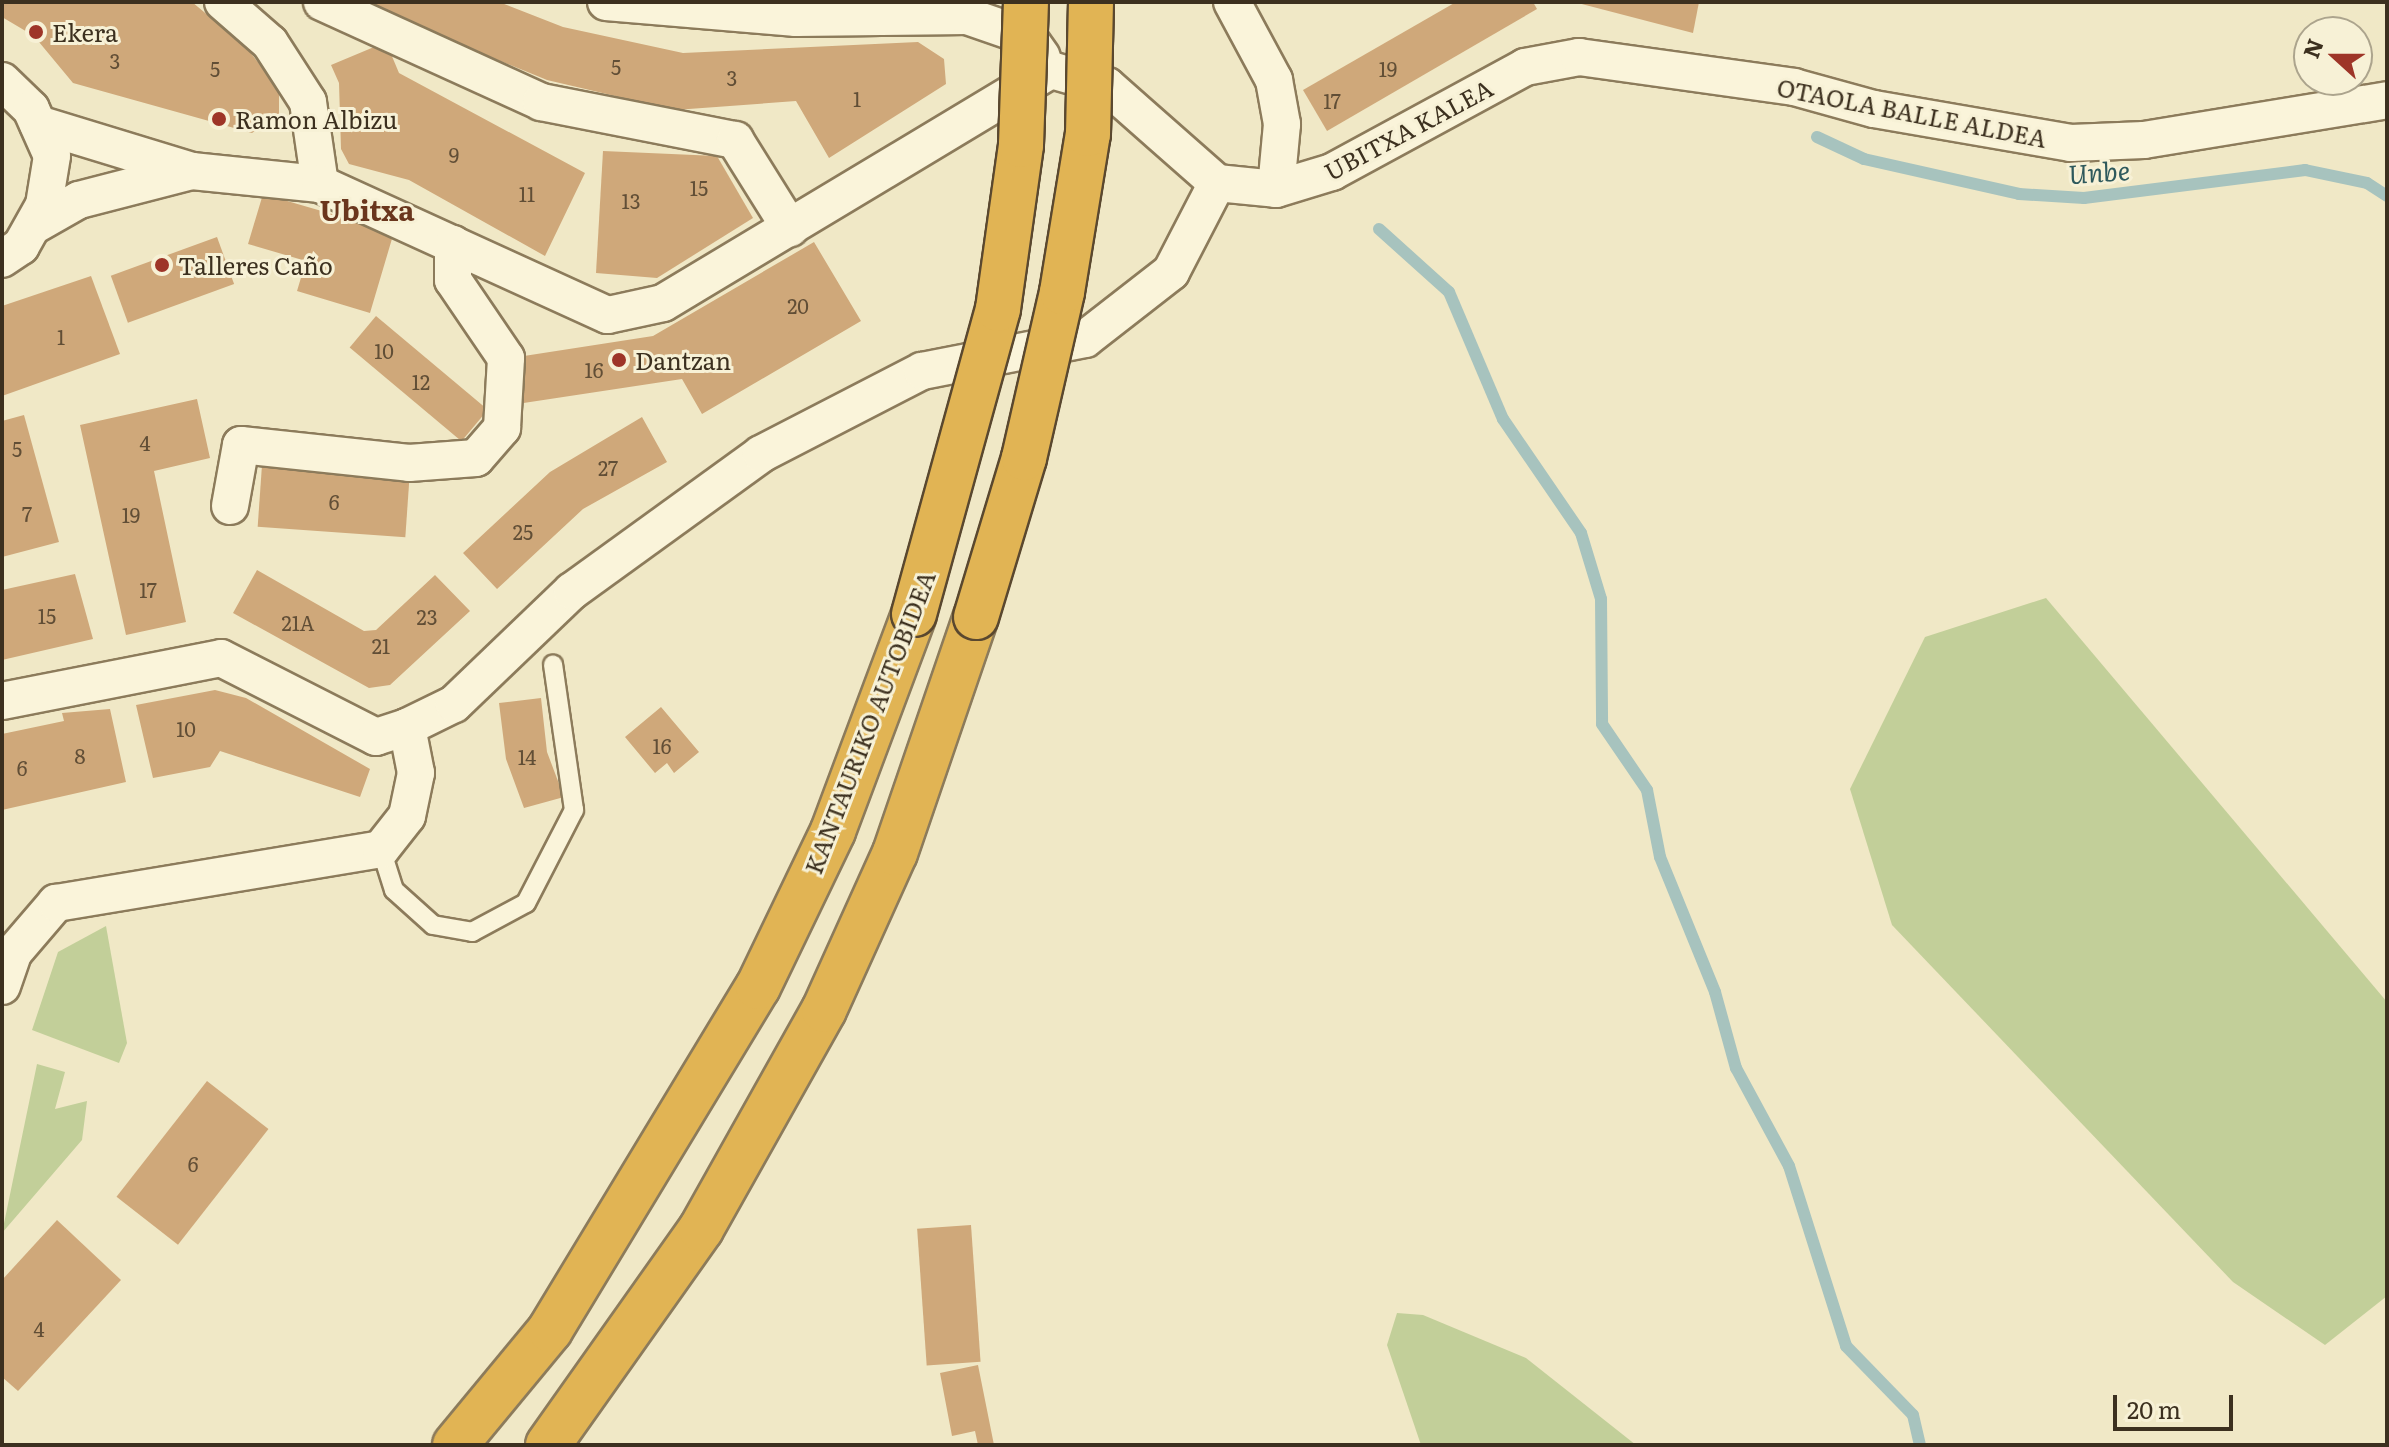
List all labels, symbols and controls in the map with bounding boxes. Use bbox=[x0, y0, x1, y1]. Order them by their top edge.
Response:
north arrow bbox=[2293, 16, 2373, 96]
place label: Ekera bbox=[52, 18, 118, 46]
marker: Ekera bbox=[27, 23, 45, 41]
text: N bbox=[2293, 33, 2331, 62]
house number: 3 bbox=[110, 48, 120, 72]
house number: 5 bbox=[611, 54, 621, 78]
house number: 5 bbox=[210, 56, 220, 80]
house number: 19 bbox=[1379, 56, 1397, 80]
house number: 3 bbox=[727, 65, 737, 89]
street label: OTAOLA BALLE ALDEA bbox=[1775, 72, 2049, 152]
street label: UBITXA KALEA bbox=[1319, 73, 1497, 185]
house number: 1 bbox=[853, 86, 861, 110]
house number: 17 bbox=[1323, 88, 1341, 112]
place label: Ramon Albizu bbox=[235, 105, 398, 133]
marker: Ramon Albizu bbox=[210, 110, 228, 128]
house number: 9 bbox=[449, 142, 459, 166]
water label: Unbe bbox=[2067, 153, 2131, 189]
house number: 15 bbox=[690, 175, 708, 199]
house number: 11 bbox=[519, 181, 535, 205]
house number: 13 bbox=[622, 188, 640, 212]
district label: Ubitxa bbox=[320, 192, 414, 226]
place label: Talleres Caño bbox=[178, 251, 333, 279]
marker: Talleres Caño bbox=[153, 256, 171, 274]
house number: 20 bbox=[787, 293, 809, 317]
house number: 1 bbox=[57, 324, 65, 348]
house number: 10 bbox=[374, 338, 394, 362]
place label: Dantzan bbox=[635, 346, 731, 374]
marker: Dantzan bbox=[610, 351, 628, 369]
house number: 16 bbox=[585, 357, 603, 381]
house number: 12 bbox=[412, 369, 430, 393]
house number: 4 bbox=[139, 430, 151, 454]
house number: 5 bbox=[12, 436, 22, 460]
house number: 27 bbox=[598, 455, 618, 479]
house number: 6 bbox=[329, 489, 339, 513]
house number: 7 bbox=[22, 501, 32, 525]
house number: 19 bbox=[122, 502, 140, 526]
house number: 25 bbox=[513, 519, 533, 543]
street label: KANTAURIKO AUTOBIDEA bbox=[798, 566, 940, 878]
house number: 17 bbox=[139, 577, 157, 601]
house number: 15 bbox=[38, 603, 56, 627]
house number: 23 bbox=[417, 604, 437, 628]
house number: 21A bbox=[282, 610, 314, 634]
house number: 21 bbox=[372, 633, 390, 657]
house number: 10 bbox=[176, 716, 196, 740]
house number: 16 bbox=[653, 733, 671, 757]
house number: 8 bbox=[74, 743, 86, 767]
house number: 14 bbox=[518, 744, 536, 768]
house number: 6 bbox=[17, 755, 27, 779]
house number: 6 bbox=[188, 1151, 198, 1175]
house number: 4 bbox=[33, 1316, 45, 1340]
scale bar bbox=[2117, 1379, 2237, 1429]
text: 20 m bbox=[2127, 1391, 2181, 1426]

